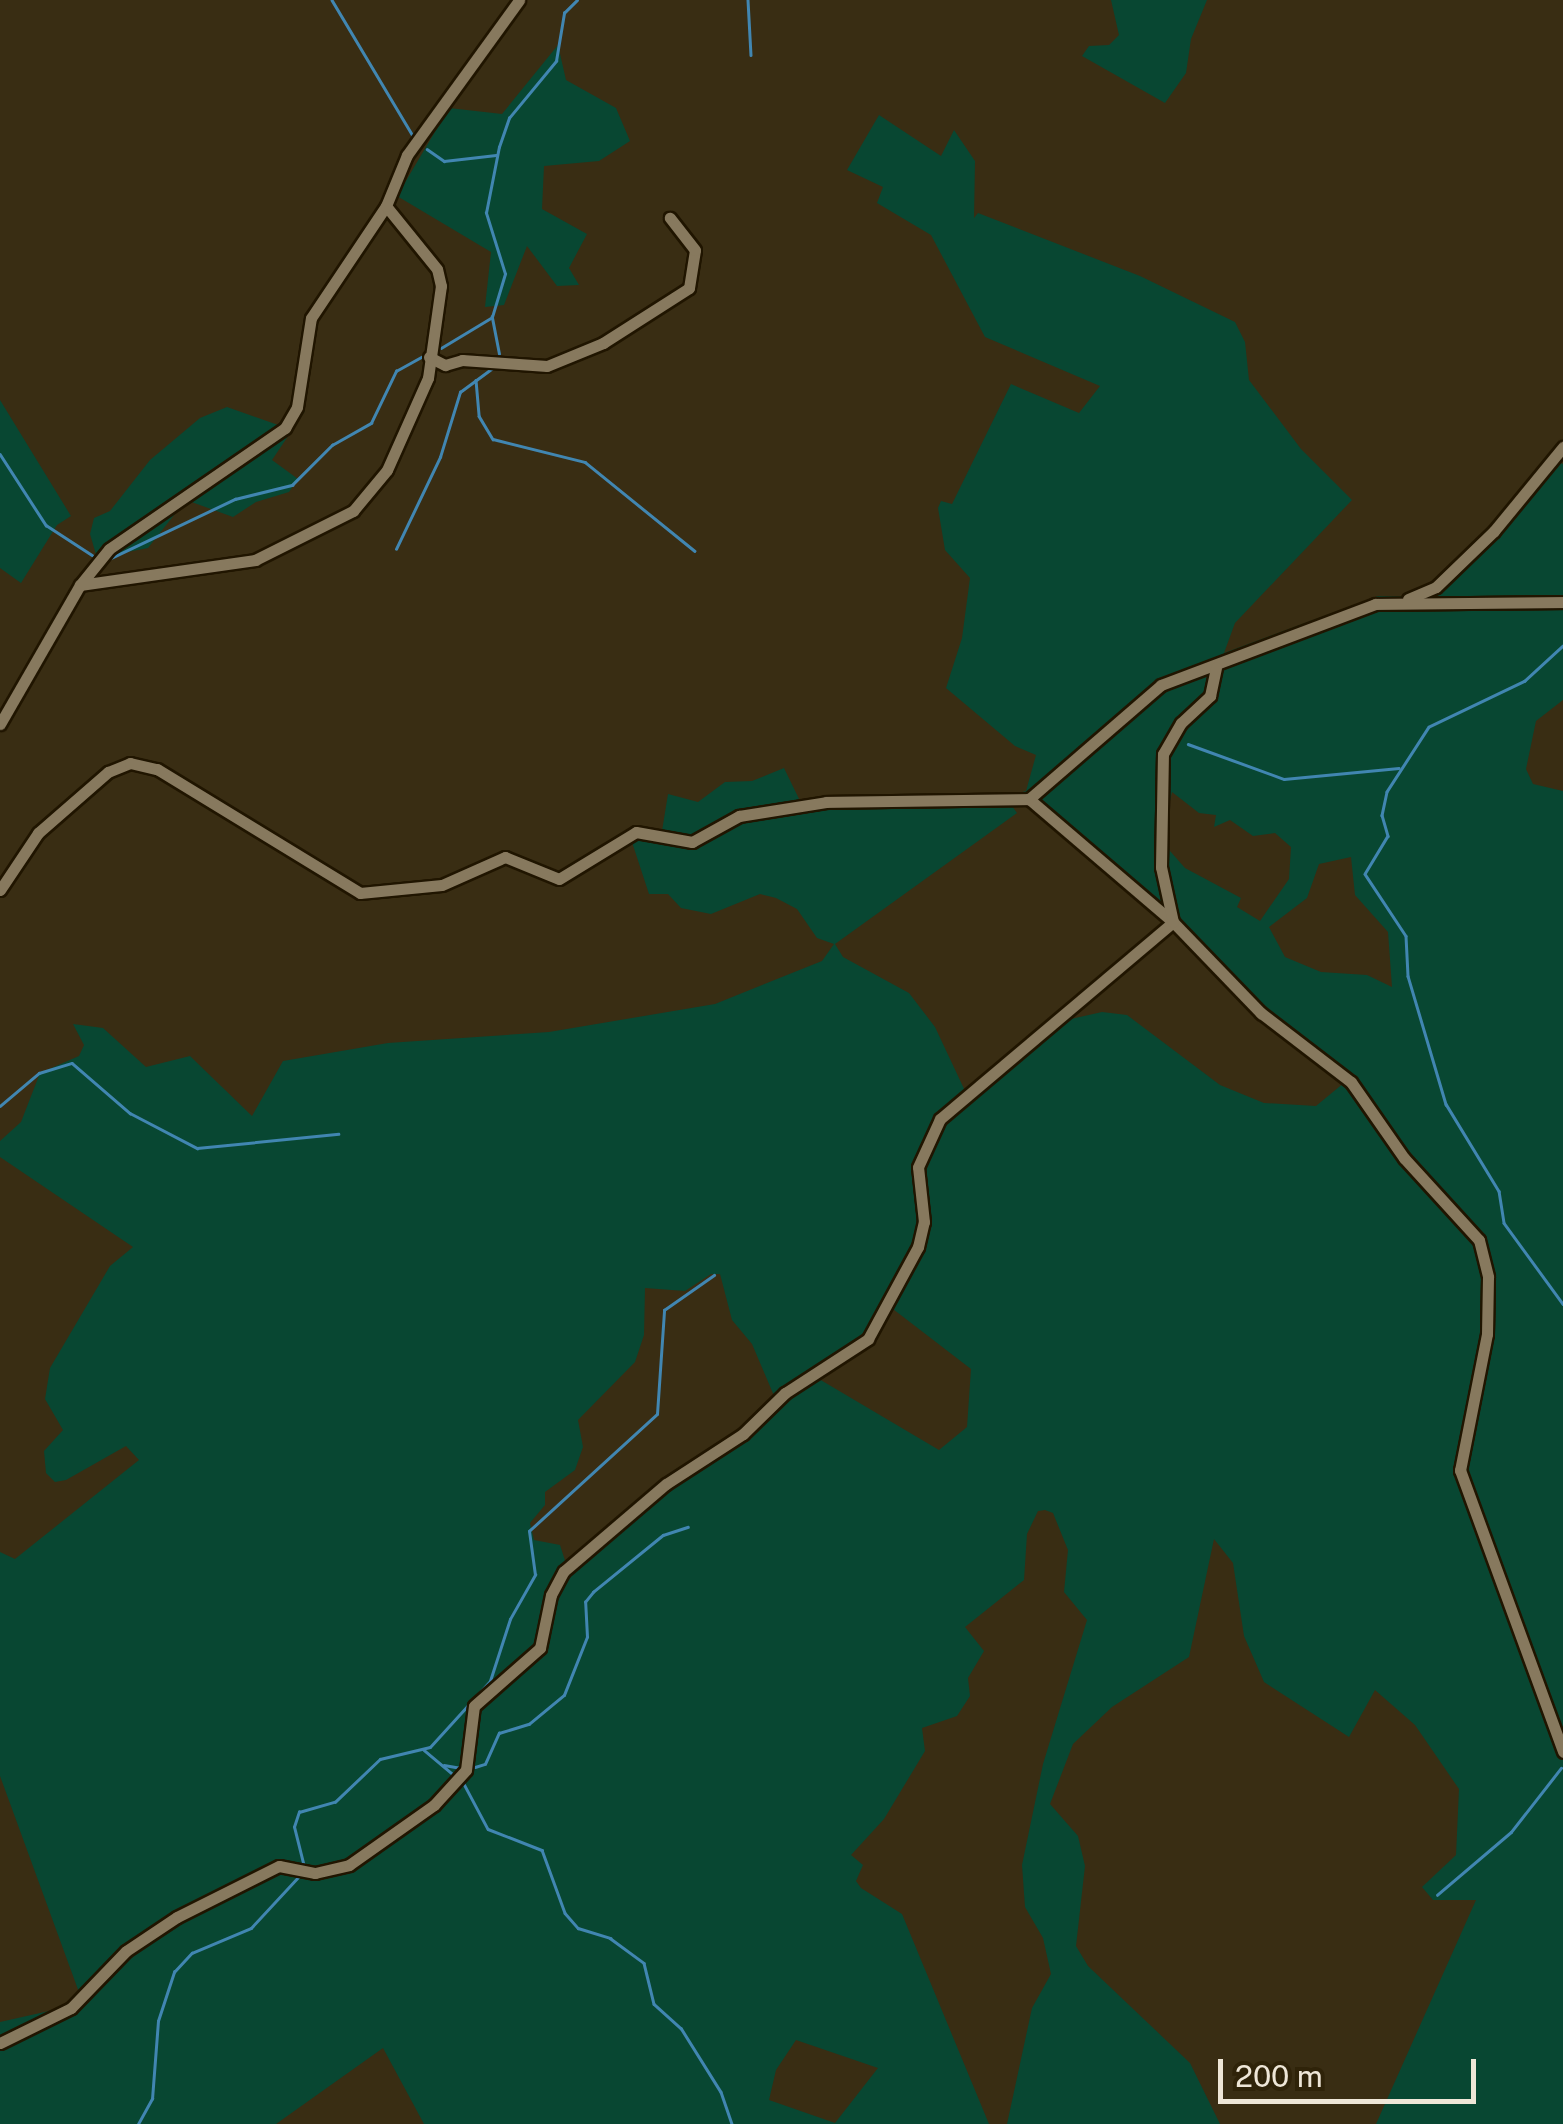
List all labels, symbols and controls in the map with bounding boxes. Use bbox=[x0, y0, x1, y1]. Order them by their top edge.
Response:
scale bar bbox=[1223, 2039, 1480, 2101]
text: 200 m bbox=[1235, 2058, 1323, 2094]

